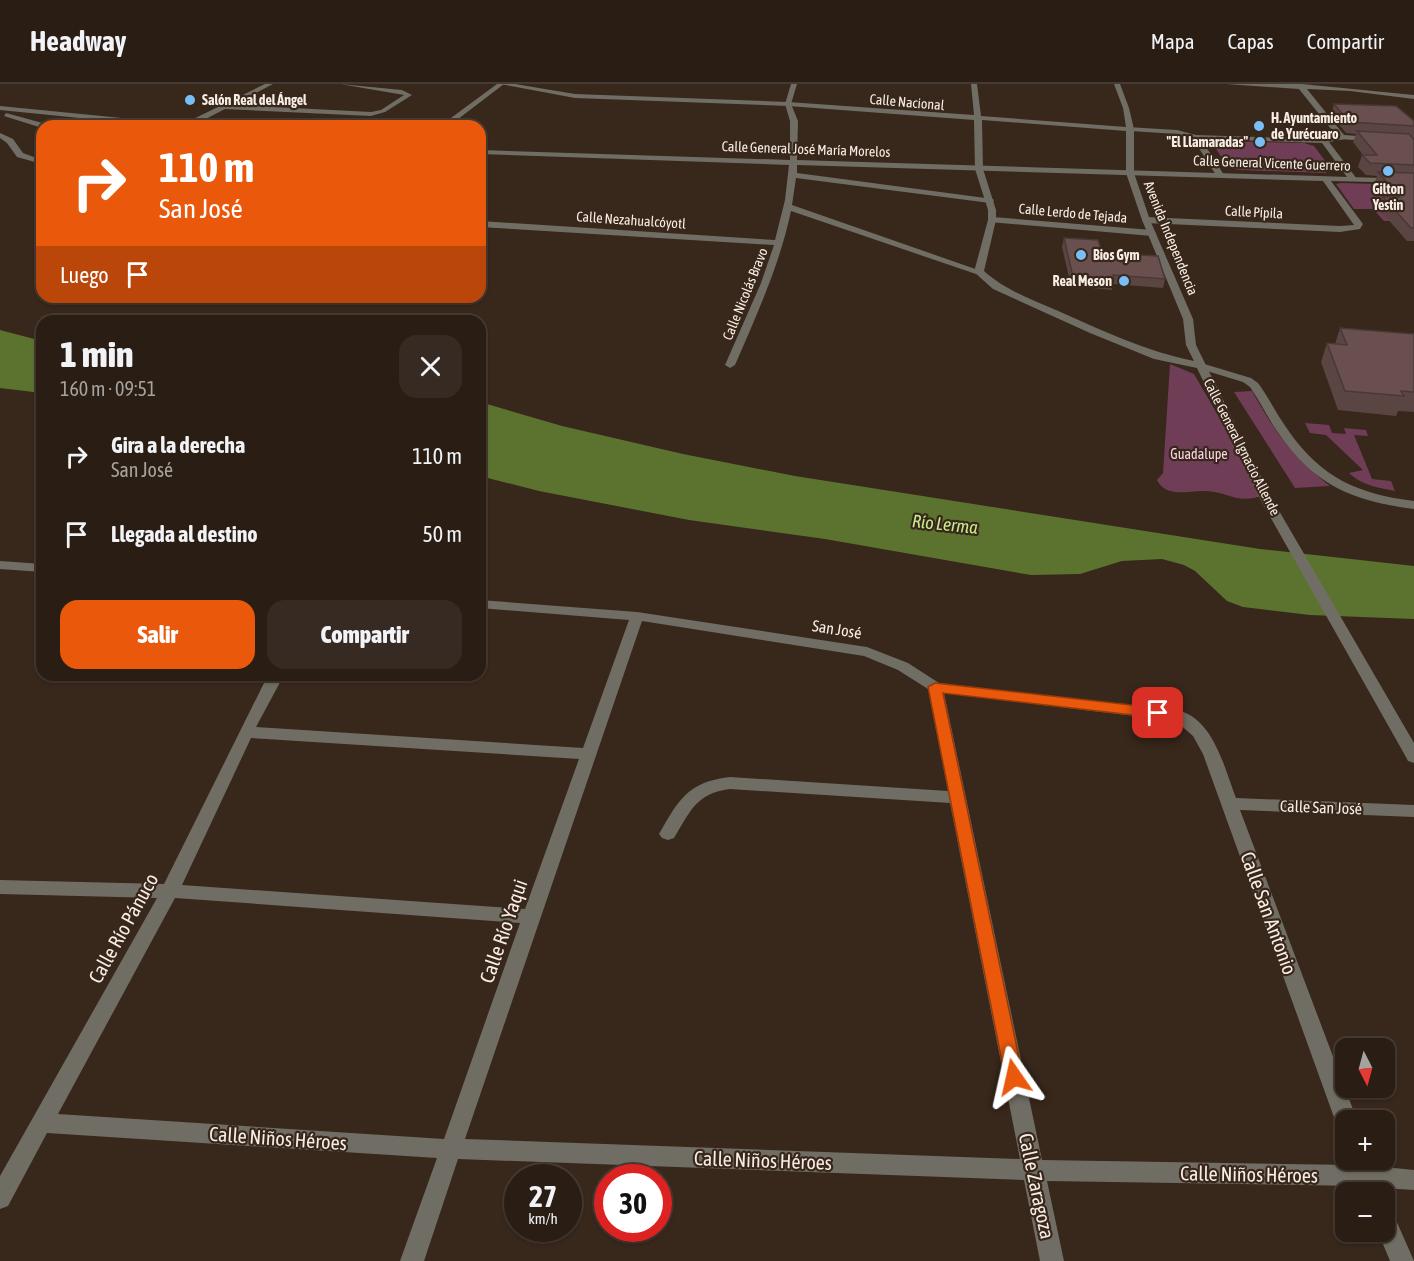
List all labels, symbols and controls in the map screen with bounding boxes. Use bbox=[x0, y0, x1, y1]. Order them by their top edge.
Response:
text: Headway bbox=[30, 25, 126, 57]
text: Mapa bbox=[1151, 29, 1194, 53]
text: Capas bbox=[1227, 29, 1274, 53]
text: Compartir bbox=[1307, 29, 1384, 53]
street label: Calle Nacional bbox=[869, 91, 945, 113]
place label: Salón Real del Ángel bbox=[202, 92, 307, 108]
marker: Salón Real del Ángel bbox=[183, 93, 197, 107]
place label: H. Ayuntamiento de Yurécuaro bbox=[1271, 110, 1358, 142]
marker: H. Ayuntamiento de Yurécuaro bbox=[1252, 119, 1266, 133]
place label: "El Llamaradas" bbox=[1167, 134, 1248, 150]
marker: "El Llamaradas" bbox=[1253, 135, 1267, 149]
street label: Calle General José María Morelos bbox=[721, 138, 891, 160]
text: 110 m bbox=[159, 143, 254, 191]
icon: right bbox=[60, 144, 138, 222]
street label: Calle General Vicente Guerrero bbox=[1193, 152, 1351, 174]
marker: Gilton Yestin bbox=[1381, 164, 1395, 178]
street label: Avenida Independencia bbox=[1141, 179, 1201, 297]
place label: Gilton Yestin bbox=[1372, 181, 1404, 213]
text: San José bbox=[159, 193, 243, 224]
street label: Calle Lerdo de Tejada bbox=[1018, 200, 1128, 226]
street label: Calle Pípila bbox=[1224, 202, 1284, 222]
street label: Calle Nezahualcóyotl bbox=[576, 208, 687, 232]
street label: Calle Nicolás Bravo bbox=[719, 246, 771, 342]
place label: Bios Gym bbox=[1093, 247, 1140, 263]
marker: Bios Gym bbox=[1074, 248, 1088, 262]
icon: arrive bbox=[121, 258, 154, 291]
text: Luego bbox=[60, 262, 109, 288]
place label: Real Meson bbox=[1052, 273, 1112, 289]
marker: Real Meson bbox=[1117, 274, 1131, 288]
text: 1 min bbox=[60, 333, 134, 375]
button: close bbox=[399, 335, 462, 398]
street label: Calle General Ignacio Allende bbox=[1201, 376, 1283, 518]
text: 160 m · 09:51 bbox=[60, 377, 156, 400]
text: Gira a la derecha bbox=[111, 432, 245, 458]
icon: right bbox=[60, 440, 93, 473]
text: 110 m bbox=[412, 443, 462, 469]
park label: Guadalupe bbox=[1170, 446, 1228, 462]
text: San José bbox=[111, 458, 173, 481]
water label: Río Lerma bbox=[911, 510, 979, 538]
icon: arrive bbox=[60, 518, 93, 551]
text: Llegada al destino bbox=[111, 521, 258, 547]
text: 50 m bbox=[422, 521, 462, 547]
button: Salir bbox=[60, 600, 255, 669]
button: Compartir bbox=[267, 600, 462, 669]
street label: San José bbox=[811, 616, 863, 642]
pin bbox=[1132, 687, 1183, 738]
icon: arrive bbox=[1141, 696, 1174, 729]
street label: Calle San José bbox=[1280, 797, 1362, 817]
street label: Calle San Antonio bbox=[1236, 849, 1302, 977]
street label: Calle Río Pánuco bbox=[83, 869, 163, 987]
street label: Calle Río Yaqui bbox=[475, 876, 531, 986]
north arrow bbox=[1335, 1038, 1395, 1098]
map controls bbox=[1335, 1038, 1395, 1242]
position arrow bbox=[982, 1045, 1046, 1109]
button: + bbox=[1335, 1110, 1395, 1170]
street label: Calle Niños Héroes bbox=[208, 1122, 348, 1154]
street label: Calle Zaragoza bbox=[1015, 1131, 1059, 1241]
street label: Calle Niños Héroes bbox=[694, 1146, 832, 1174]
street label: Calle Niños Héroes bbox=[1180, 1161, 1318, 1187]
speed limit sign: 30 bbox=[594, 1164, 672, 1242]
text: 27 bbox=[529, 1179, 557, 1213]
button: − bbox=[1335, 1182, 1395, 1242]
text: km/h bbox=[528, 1210, 558, 1227]

